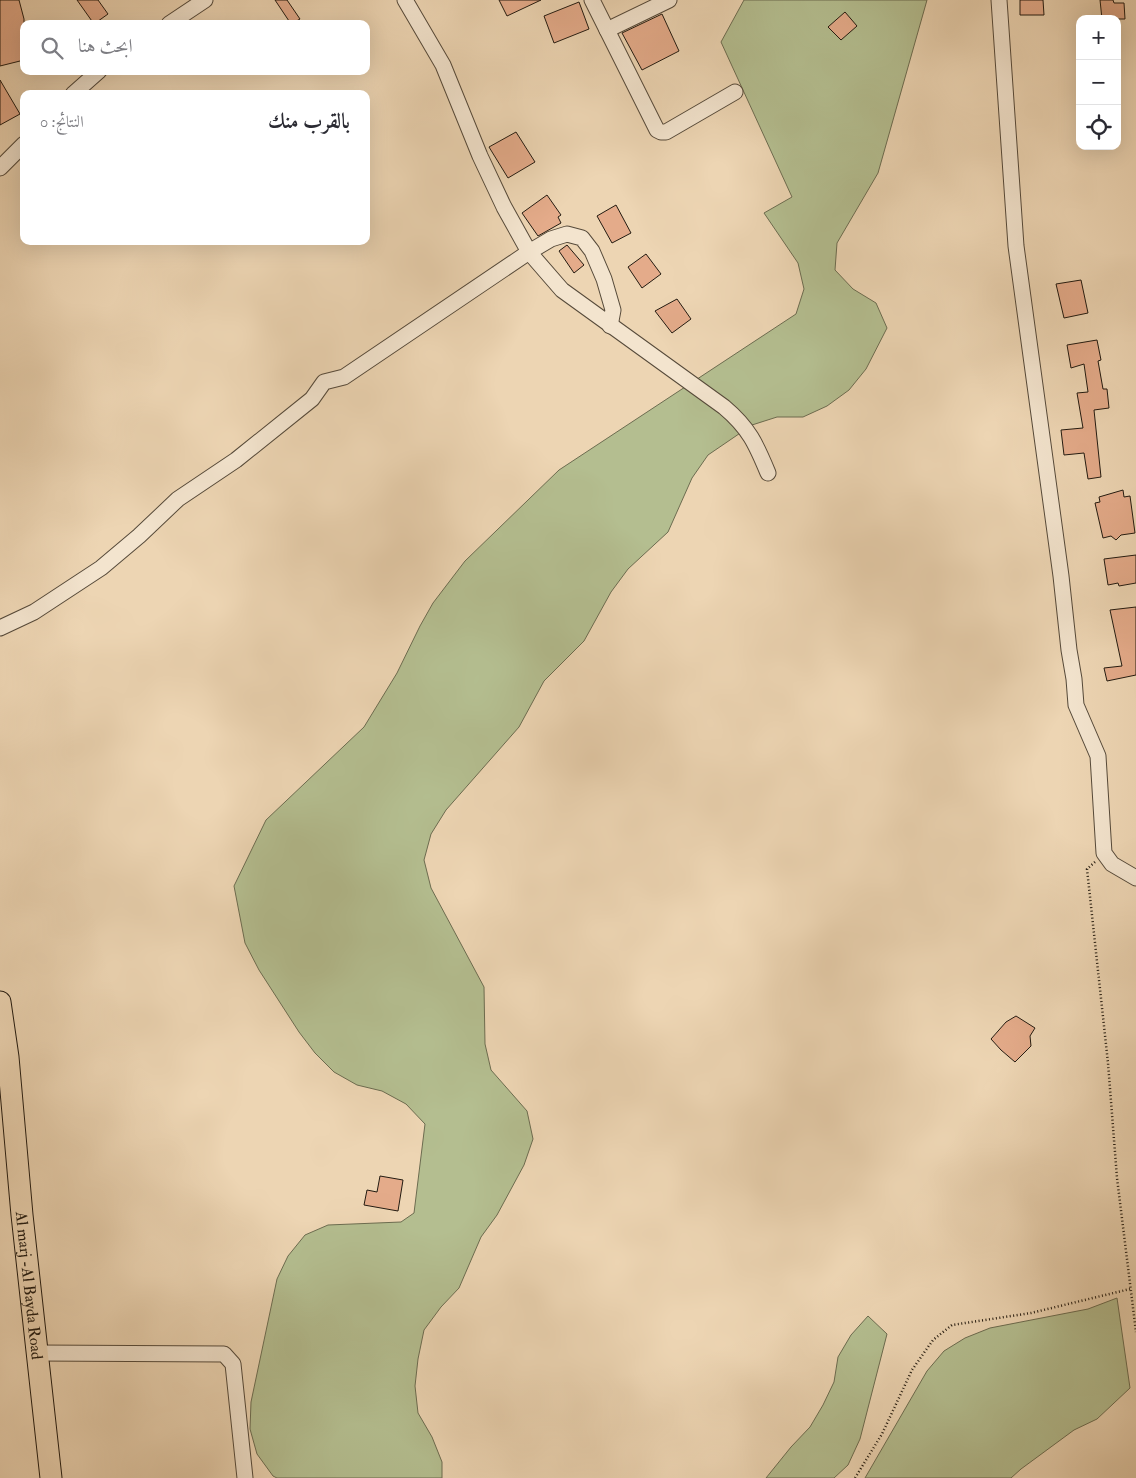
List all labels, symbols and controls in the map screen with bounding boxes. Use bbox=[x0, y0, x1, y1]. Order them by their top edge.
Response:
map controls bbox=[1076, 15, 1121, 150]
button: + bbox=[1076, 15, 1121, 60]
search box bbox=[20, 20, 370, 75]
icon: search bbox=[38, 34, 66, 62]
text: ابحث هنا bbox=[78, 34, 133, 58]
button: − bbox=[1076, 60, 1121, 105]
button: locate bbox=[1076, 105, 1121, 150]
text: بالقرب منك bbox=[268, 108, 350, 135]
text: النتائج: 0 bbox=[40, 112, 84, 132]
street label: Al marj -Al Bayda Road bbox=[11, 1209, 47, 1361]

